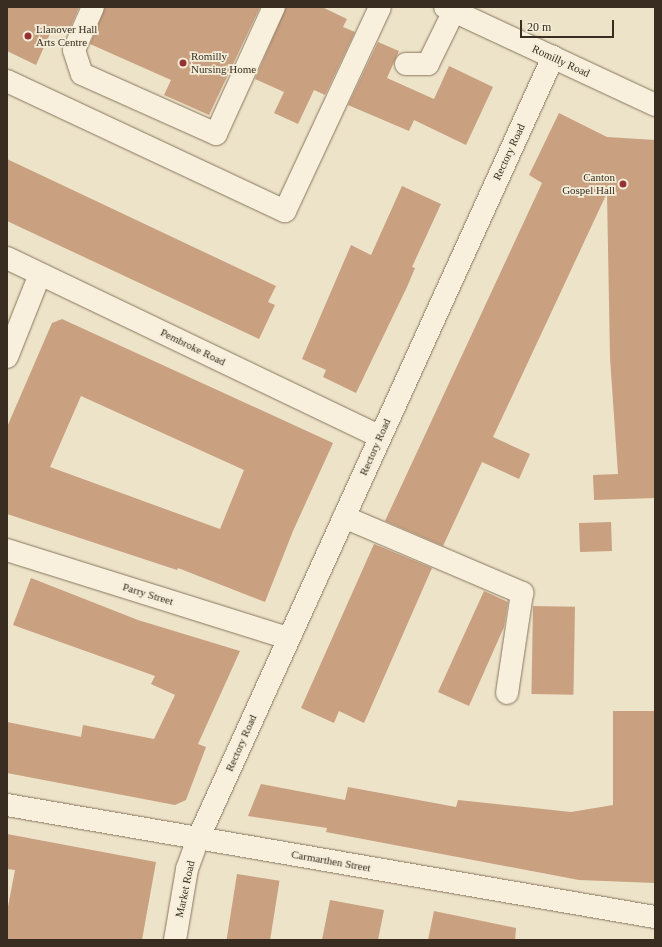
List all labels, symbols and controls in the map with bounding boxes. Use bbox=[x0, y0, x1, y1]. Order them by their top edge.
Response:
scale bar bbox=[522, 12, 616, 38]
text: 20 m bbox=[527, 20, 551, 34]
place label: Llanover Hall Arts Centre bbox=[36, 23, 97, 49]
marker: Llanover Hall Arts Centre bbox=[23, 31, 33, 41]
street label: Romilly Road bbox=[530, 42, 592, 80]
place label: Romilly Nursing Home bbox=[191, 50, 256, 76]
marker: Romilly Nursing Home bbox=[178, 58, 188, 68]
street label: Rectory Road bbox=[490, 122, 528, 182]
place label: Canton Gospel Hall bbox=[562, 171, 615, 197]
marker: Canton Gospel Hall bbox=[618, 179, 628, 189]
street label: Pembroke Road bbox=[158, 326, 228, 368]
street label: Rectory Road bbox=[357, 417, 393, 477]
street label: Parry Street bbox=[121, 580, 175, 608]
street label: Rectory Road bbox=[223, 713, 259, 773]
street label: Carmarthen Street bbox=[290, 848, 372, 874]
street label: Market Road bbox=[173, 859, 197, 919]

